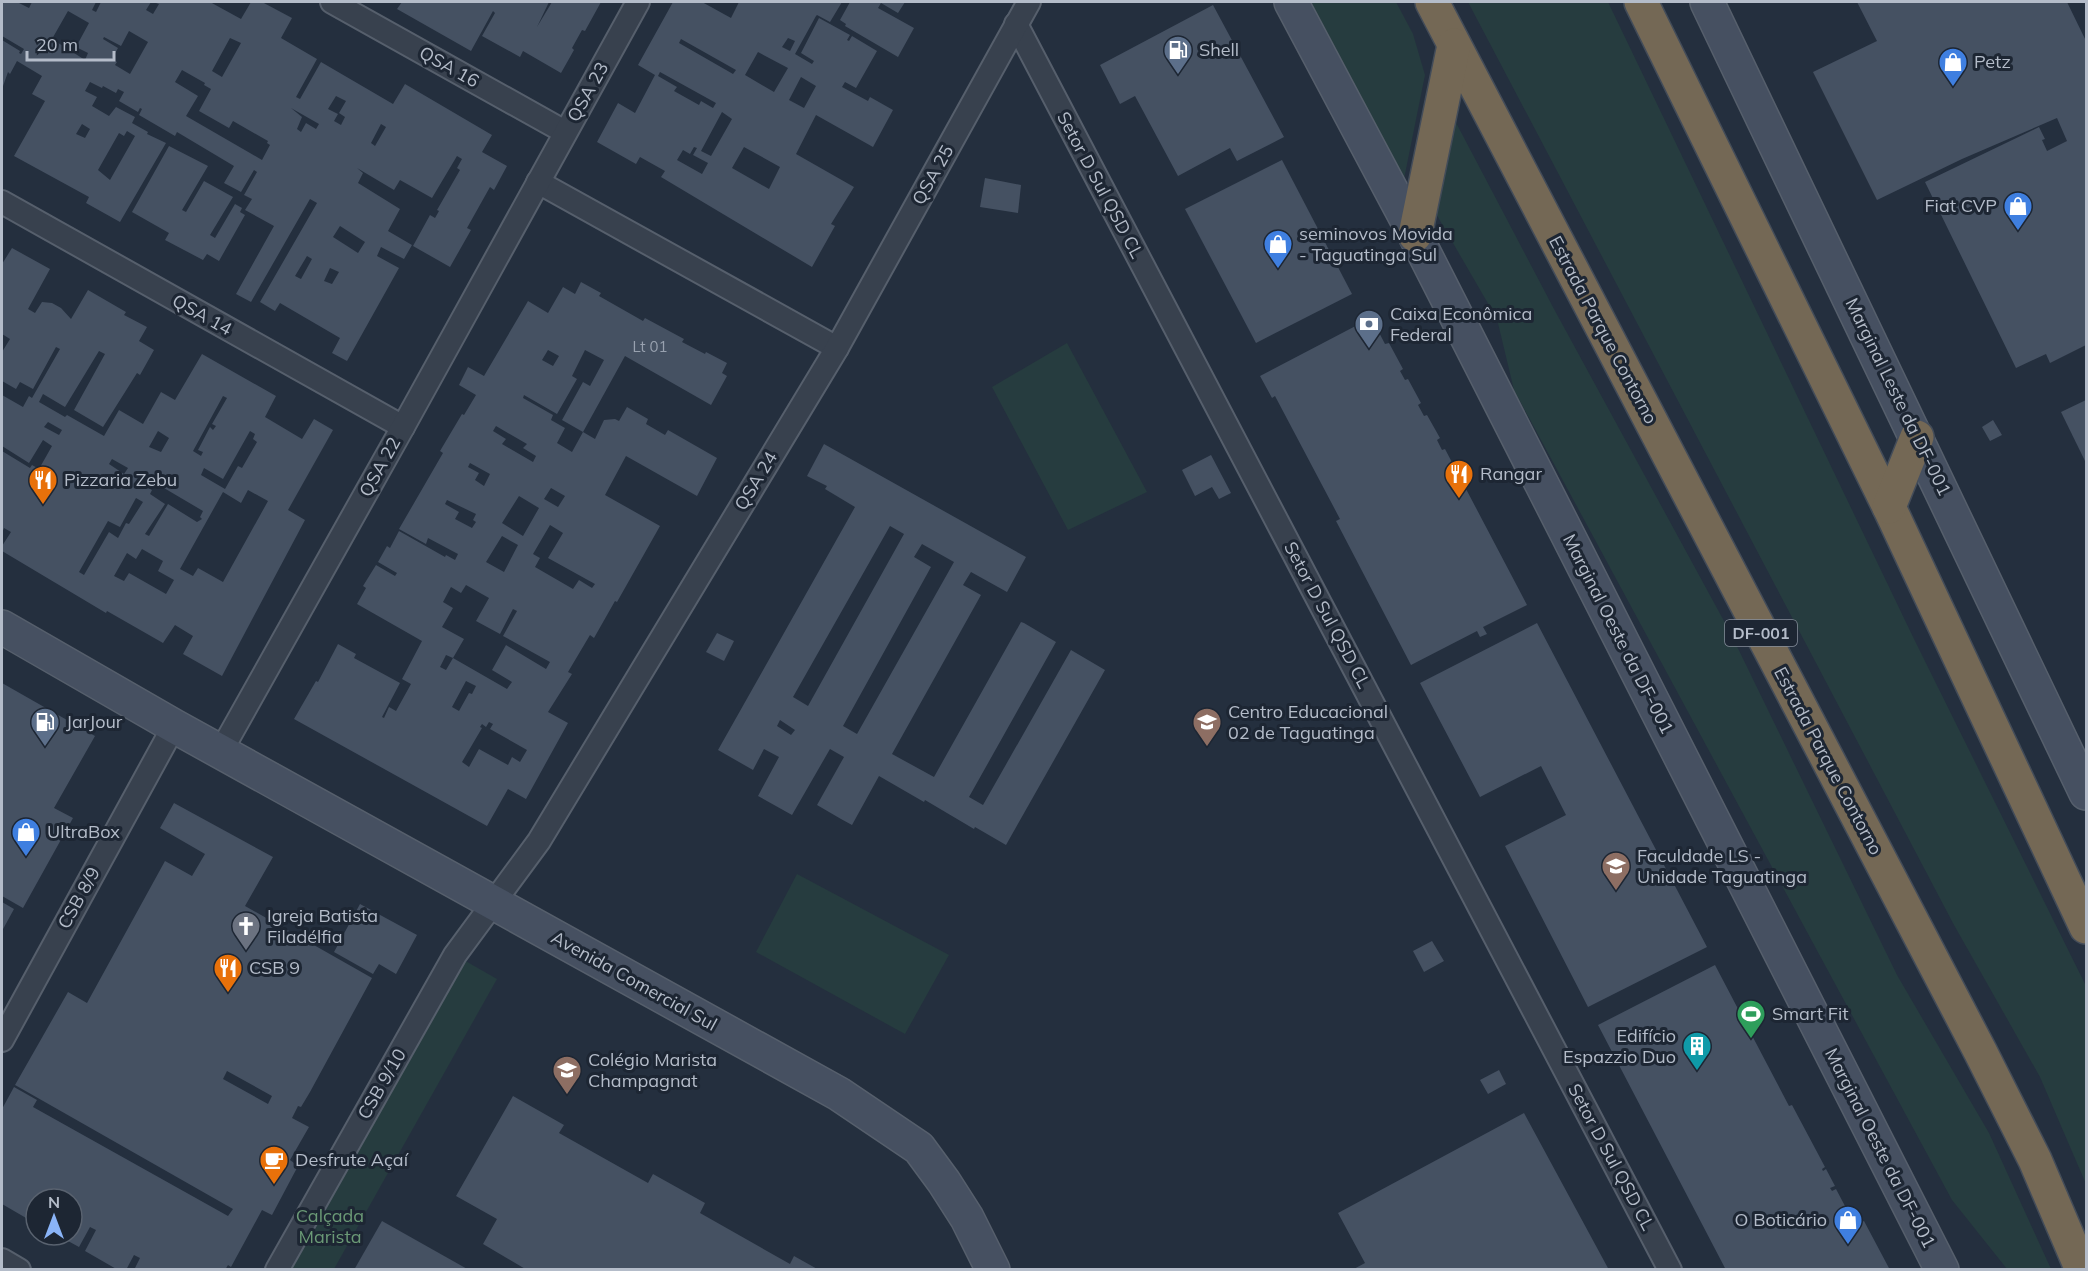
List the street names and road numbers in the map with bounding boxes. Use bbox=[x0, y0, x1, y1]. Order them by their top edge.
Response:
street label: QSA 16 bbox=[415, 41, 483, 92]
street label: QSA 23 bbox=[562, 58, 613, 126]
street label: Setor D Sul QSD CL bbox=[1052, 107, 1149, 262]
street label: QSA 25 bbox=[907, 141, 958, 209]
street label: Estrada Parque Contorno bbox=[1544, 232, 1663, 428]
street label: QSA 14 bbox=[168, 289, 236, 340]
street label: Marginal Leste da DF-001 bbox=[1841, 294, 1956, 499]
street label: QSA 22 bbox=[354, 433, 405, 501]
street label: QSA 24 bbox=[729, 447, 782, 514]
street label: Marginal Oeste da DF-001 bbox=[1558, 530, 1679, 738]
street label: Setor D Sul QSD CL bbox=[1279, 537, 1376, 692]
road number: DF-001 bbox=[1725, 620, 1797, 646]
street label: Estrada Parque Contorno bbox=[1769, 663, 1888, 859]
street label: CSB 8/9 bbox=[52, 863, 105, 933]
street label: Avenida Comercial Sul bbox=[547, 925, 721, 1036]
street label: CSB 9/10 bbox=[352, 1044, 411, 1123]
street label: Marginal Oeste da DF-001 bbox=[1820, 1044, 1941, 1252]
street label: Setor D Sul QSD CL bbox=[1563, 1079, 1660, 1234]

